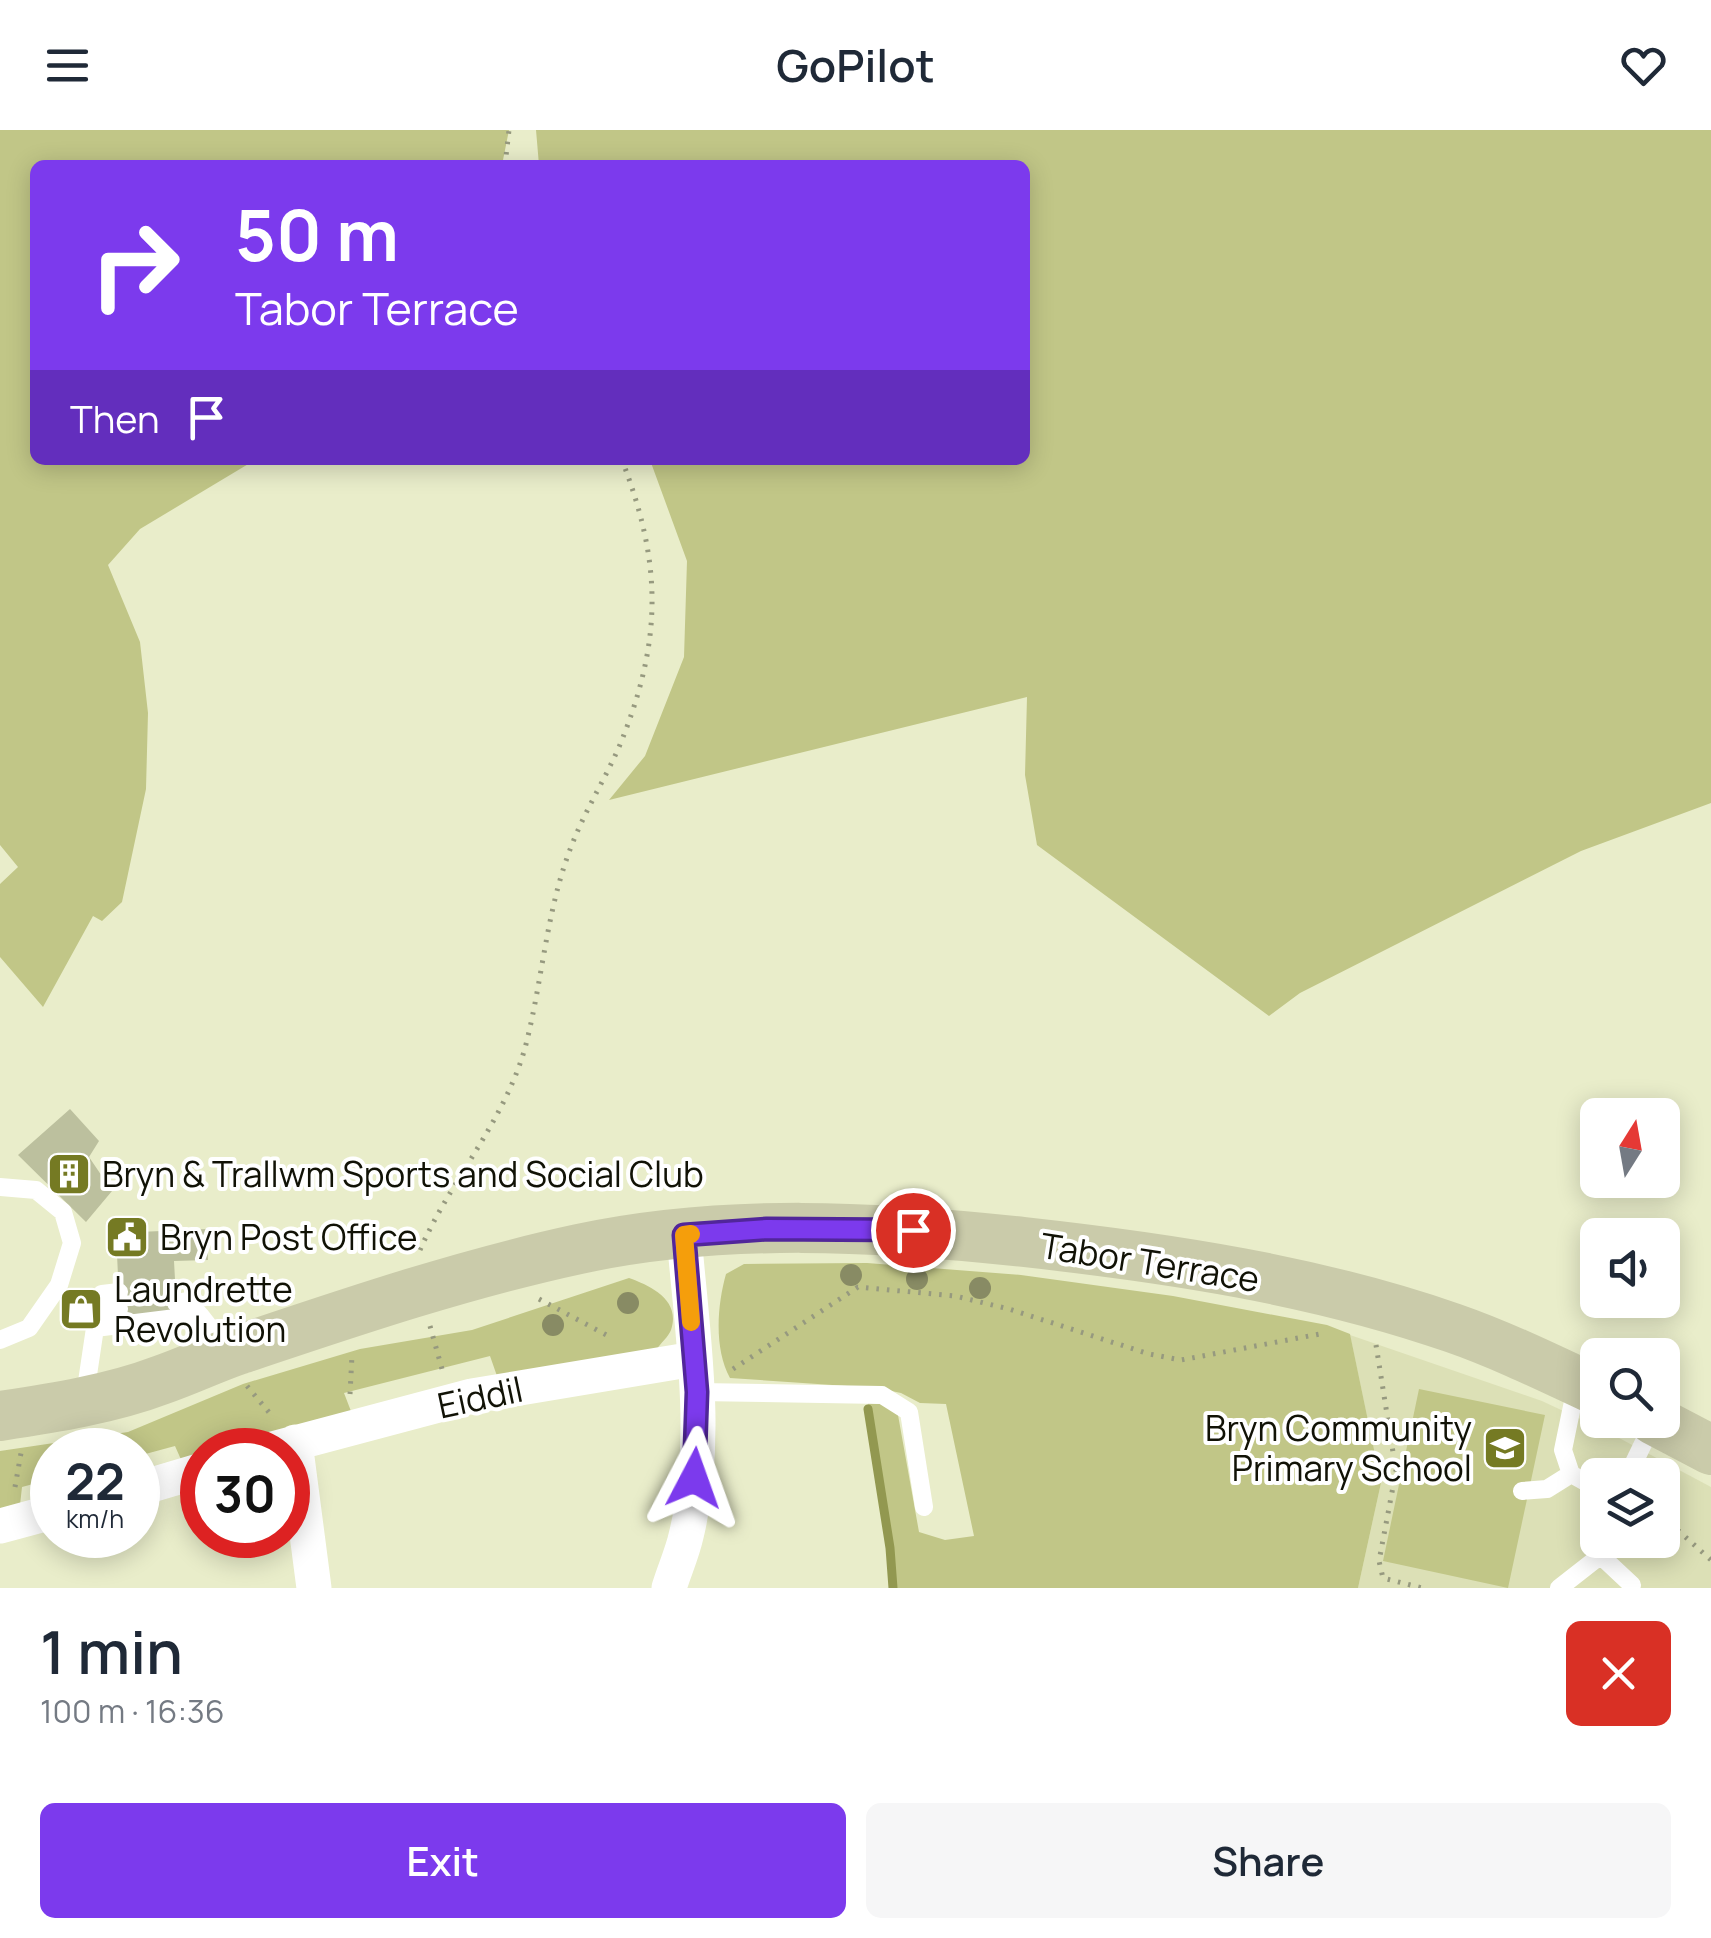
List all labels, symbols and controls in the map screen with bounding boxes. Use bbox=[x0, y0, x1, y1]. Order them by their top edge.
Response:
text: GoPilot bbox=[776, 34, 935, 96]
icon: menu bbox=[40, 38, 95, 93]
icon: heart bbox=[1616, 38, 1671, 93]
text: 50 m bbox=[235, 186, 399, 282]
icon: right bbox=[70, 200, 200, 330]
text: Tabor Terrace bbox=[235, 277, 519, 339]
icon: arrive bbox=[179, 390, 234, 445]
text: Then bbox=[70, 392, 159, 444]
north arrow bbox=[1580, 1098, 1680, 1198]
map controls bbox=[1580, 1098, 1680, 1558]
place label: Bryn & Trallwm Sports and Social Club bbox=[102, 1150, 704, 1198]
building icon: Bryn & Trallwm Sports and Social Club bbox=[46, 1151, 92, 1197]
pin bbox=[871, 1188, 956, 1273]
icon: arrive bbox=[886, 1203, 941, 1258]
place label: Bryn Post Office bbox=[160, 1213, 418, 1261]
public building icon: Bryn Post Office bbox=[104, 1214, 150, 1260]
button: sound bbox=[1580, 1218, 1680, 1318]
street label: Tabor Terrace bbox=[1037, 1221, 1263, 1303]
place label: Laundrette Revolution bbox=[114, 1265, 293, 1353]
shop icon: Laundrette Revolution bbox=[58, 1286, 104, 1332]
button: search bbox=[1580, 1338, 1680, 1438]
street label: Eiddil bbox=[433, 1365, 527, 1429]
place label: Bryn Community Primary School bbox=[1205, 1404, 1472, 1492]
school or university icon: Bryn Community Primary School bbox=[1482, 1425, 1528, 1471]
position arrow bbox=[642, 1426, 746, 1530]
speed limit sign: 30 bbox=[180, 1428, 310, 1558]
text: 22 bbox=[65, 1447, 125, 1515]
button: layers bbox=[1580, 1458, 1680, 1558]
text: km/h bbox=[66, 1501, 124, 1536]
text: 1 min bbox=[40, 1610, 183, 1692]
button: close bbox=[1566, 1621, 1671, 1726]
text: 100 m · 16:36 bbox=[40, 1689, 225, 1733]
button: Exit bbox=[40, 1803, 846, 1918]
button: Share bbox=[866, 1803, 1671, 1918]

